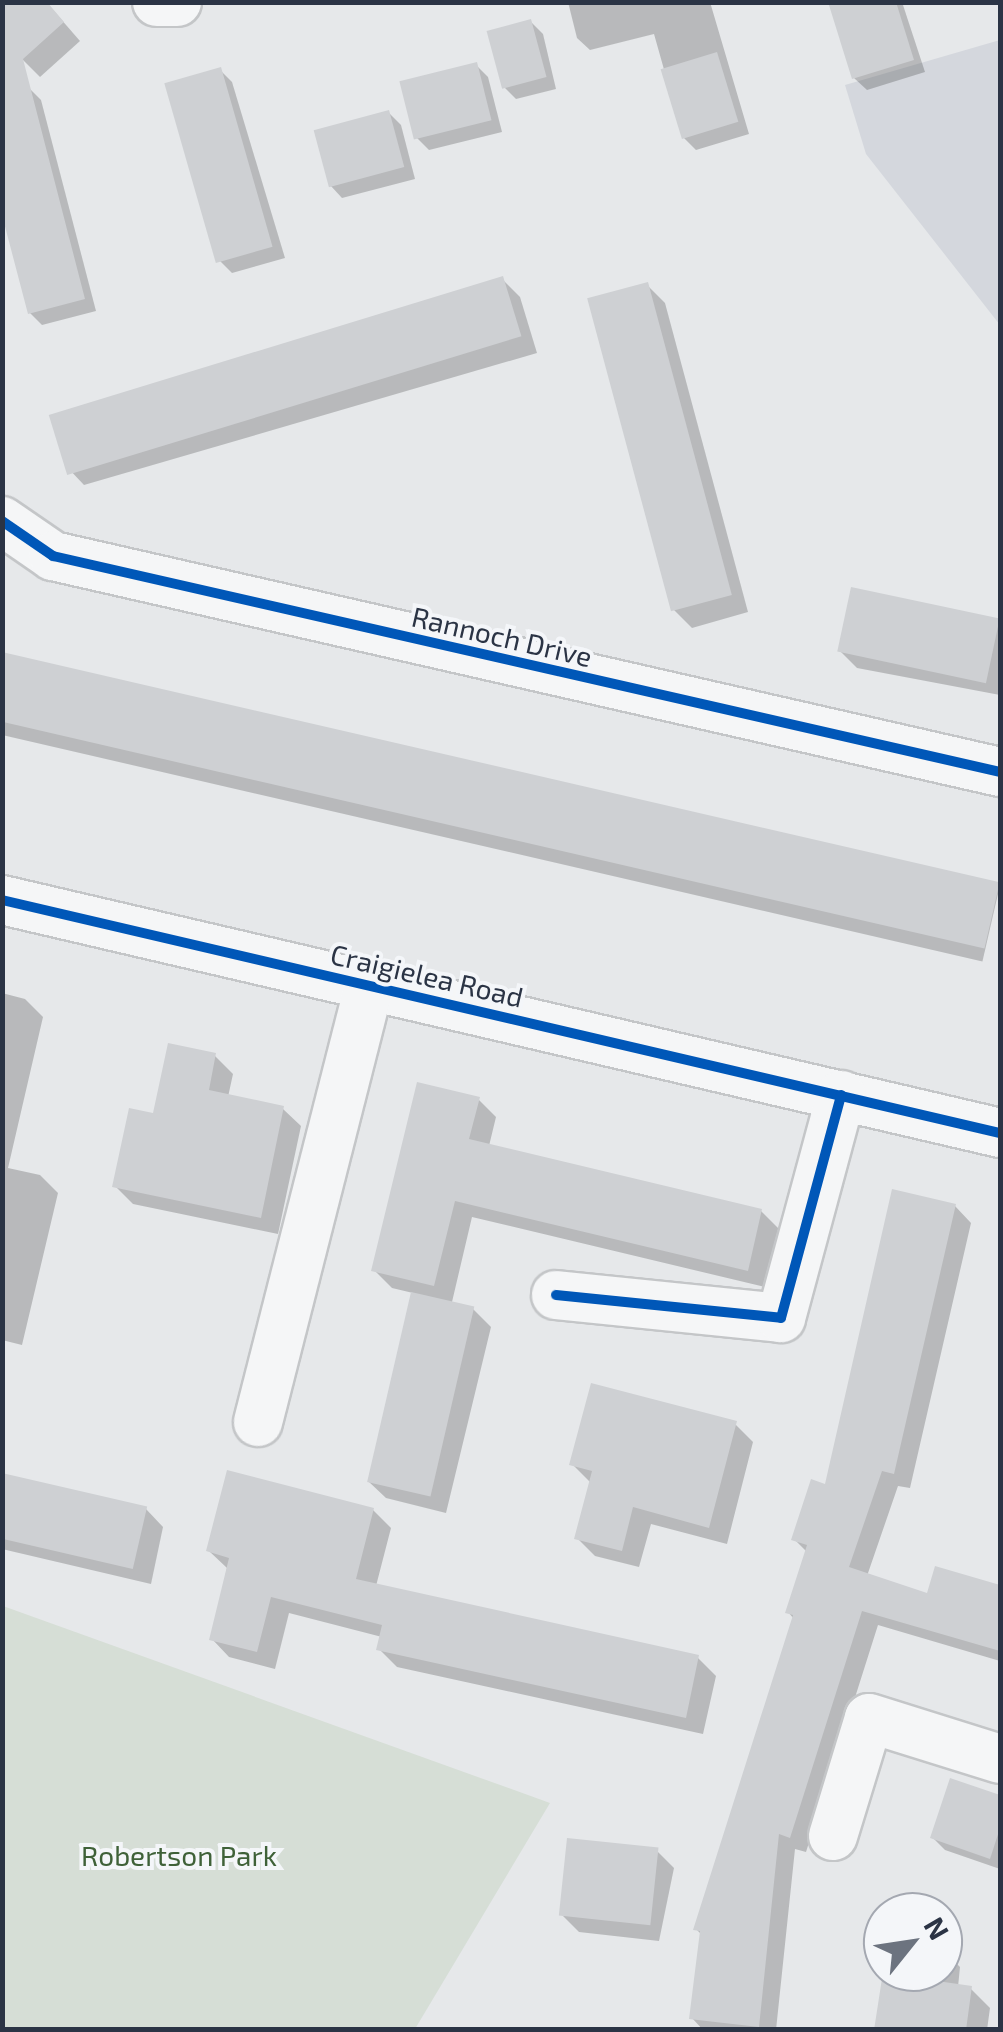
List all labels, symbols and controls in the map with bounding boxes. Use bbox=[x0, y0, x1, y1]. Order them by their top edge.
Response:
street label: Rannoch Drive bbox=[409, 599, 595, 673]
street label: Craigielea Road bbox=[327, 937, 527, 1013]
park label: Robertson Park bbox=[81, 1838, 277, 1872]
north arrow bbox=[863, 1892, 963, 1992]
text: N bbox=[917, 1911, 957, 1945]

